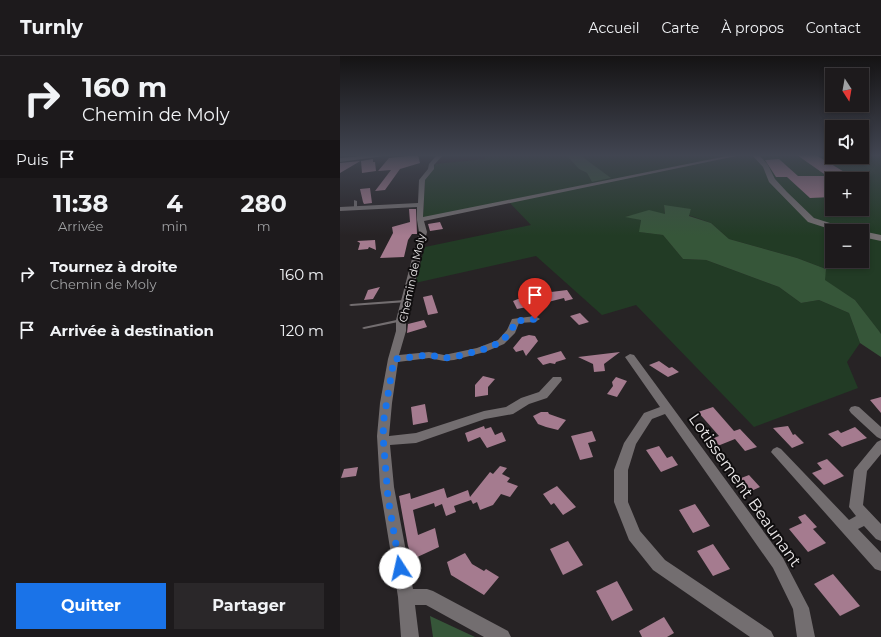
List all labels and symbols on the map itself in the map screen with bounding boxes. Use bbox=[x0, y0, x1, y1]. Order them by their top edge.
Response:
north arrow bbox=[825, 68, 869, 112]
street label: Chemin de Moly bbox=[396, 232, 428, 324]
pin bbox=[518, 278, 552, 319]
street label: Lotissement Beaunant bbox=[685, 410, 805, 571]
position arrow bbox=[379, 547, 421, 589]

